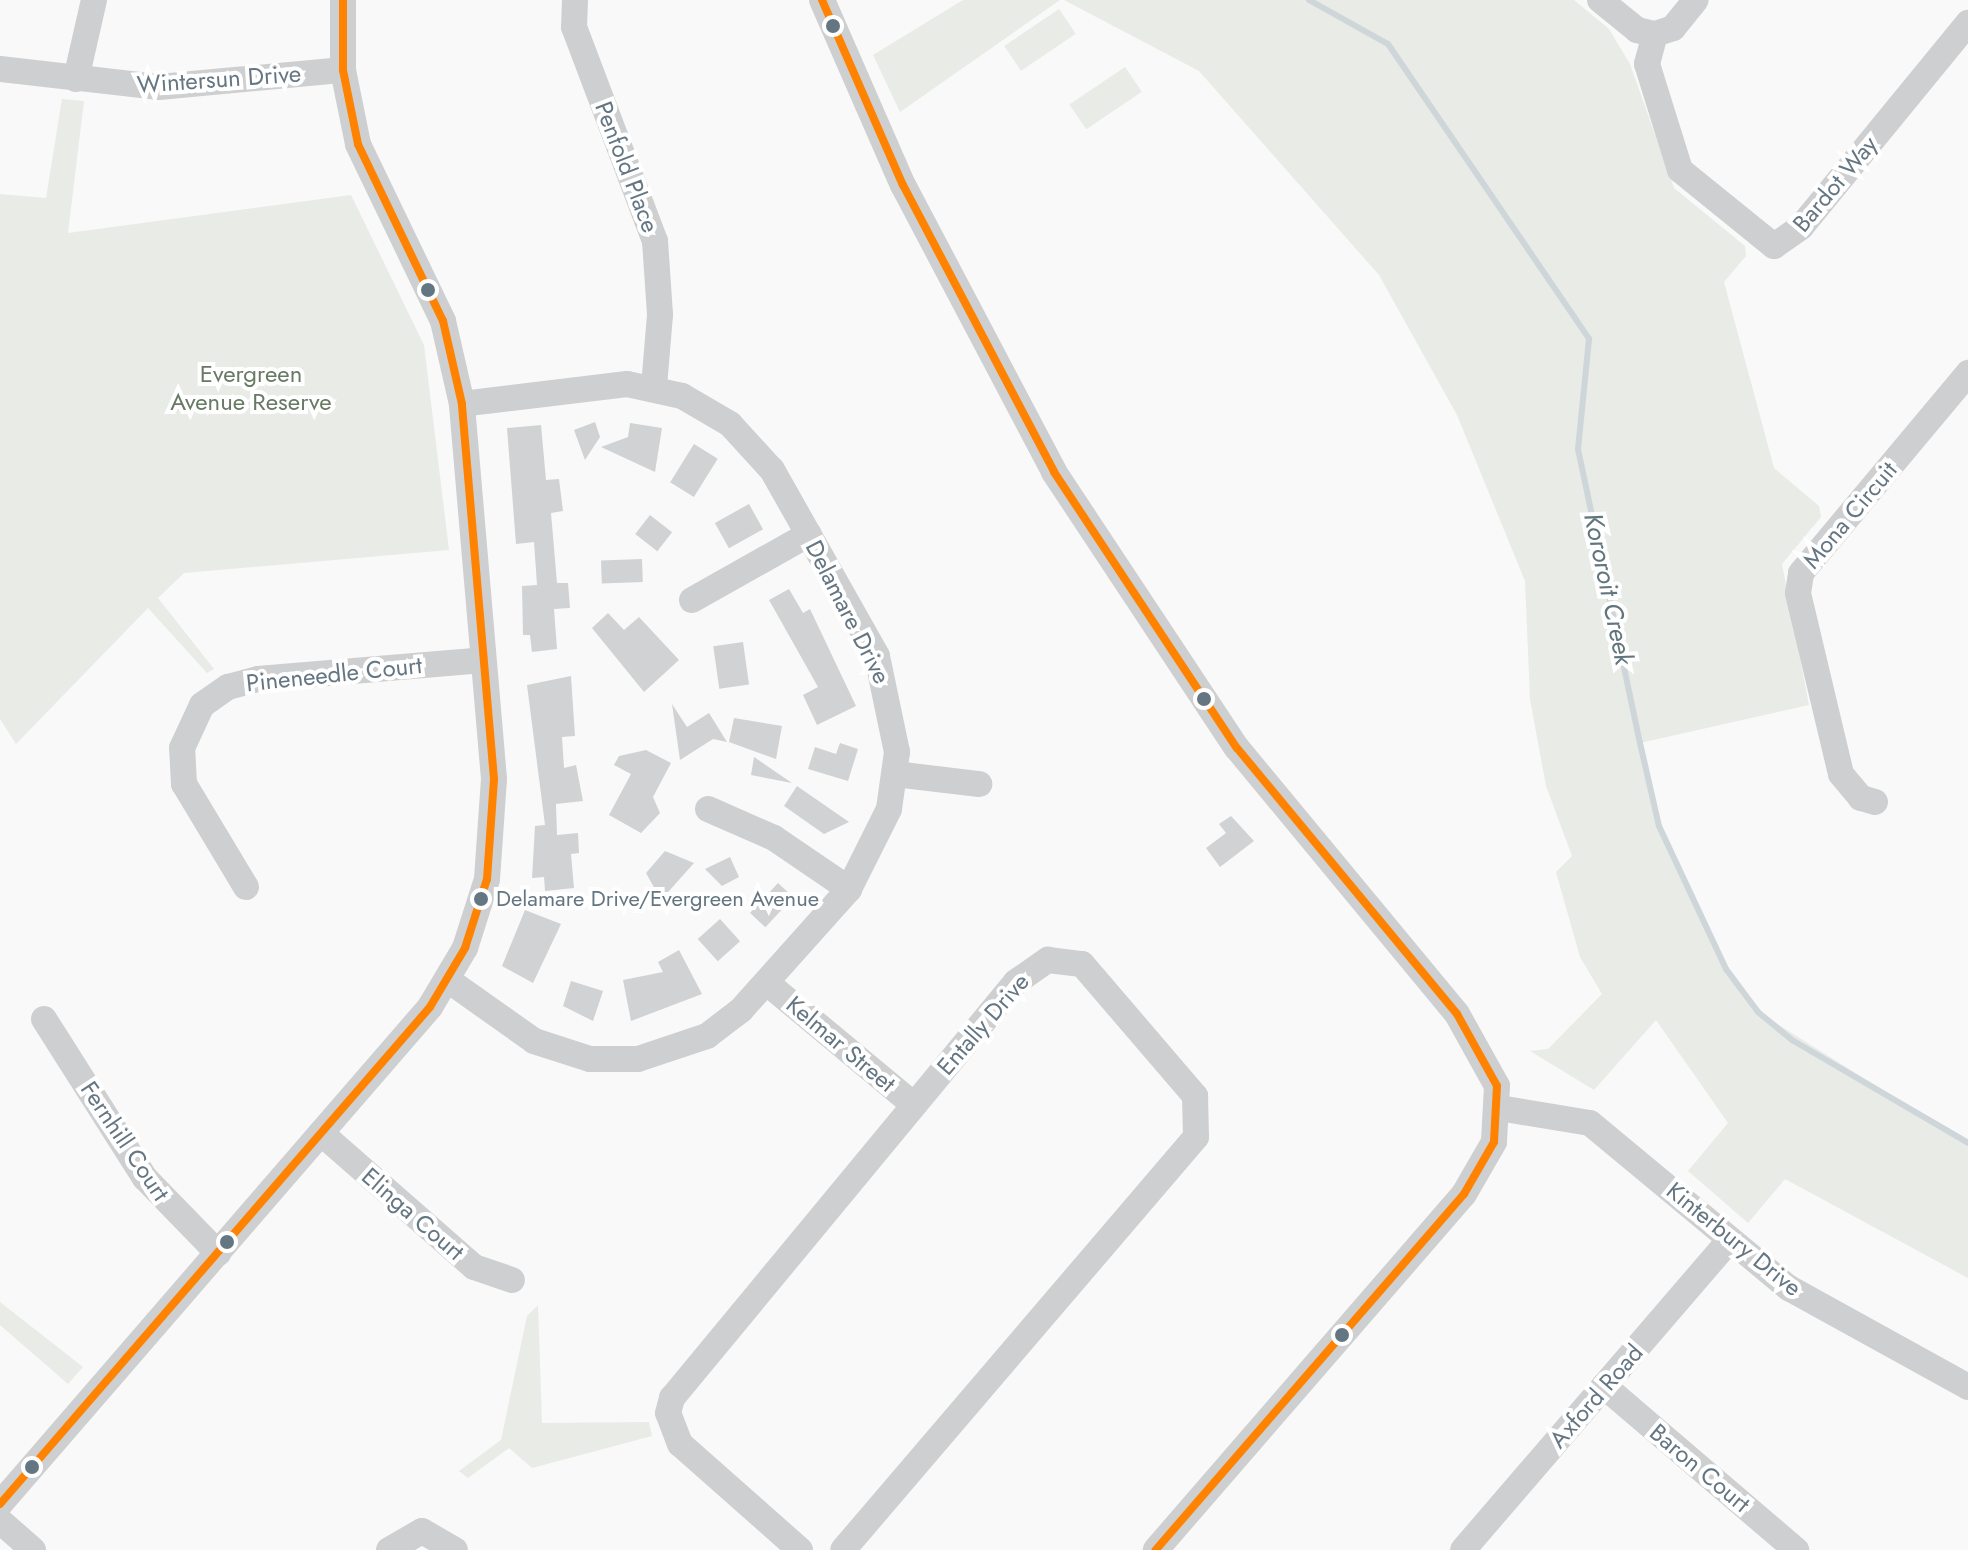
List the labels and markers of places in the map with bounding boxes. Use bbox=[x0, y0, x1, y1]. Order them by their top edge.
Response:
unlabelled marker bbox=[825, 18, 841, 34]
unlabelled marker bbox=[420, 282, 436, 298]
unlabelled marker bbox=[1196, 691, 1212, 707]
place label: Delamare Drive/Evergreen Avenue bbox=[496, 886, 819, 912]
marker: Delamare Drive/Evergreen Avenue bbox=[473, 891, 489, 907]
unlabelled marker bbox=[219, 1234, 235, 1250]
unlabelled marker bbox=[1334, 1327, 1350, 1343]
unlabelled marker bbox=[24, 1459, 40, 1475]

